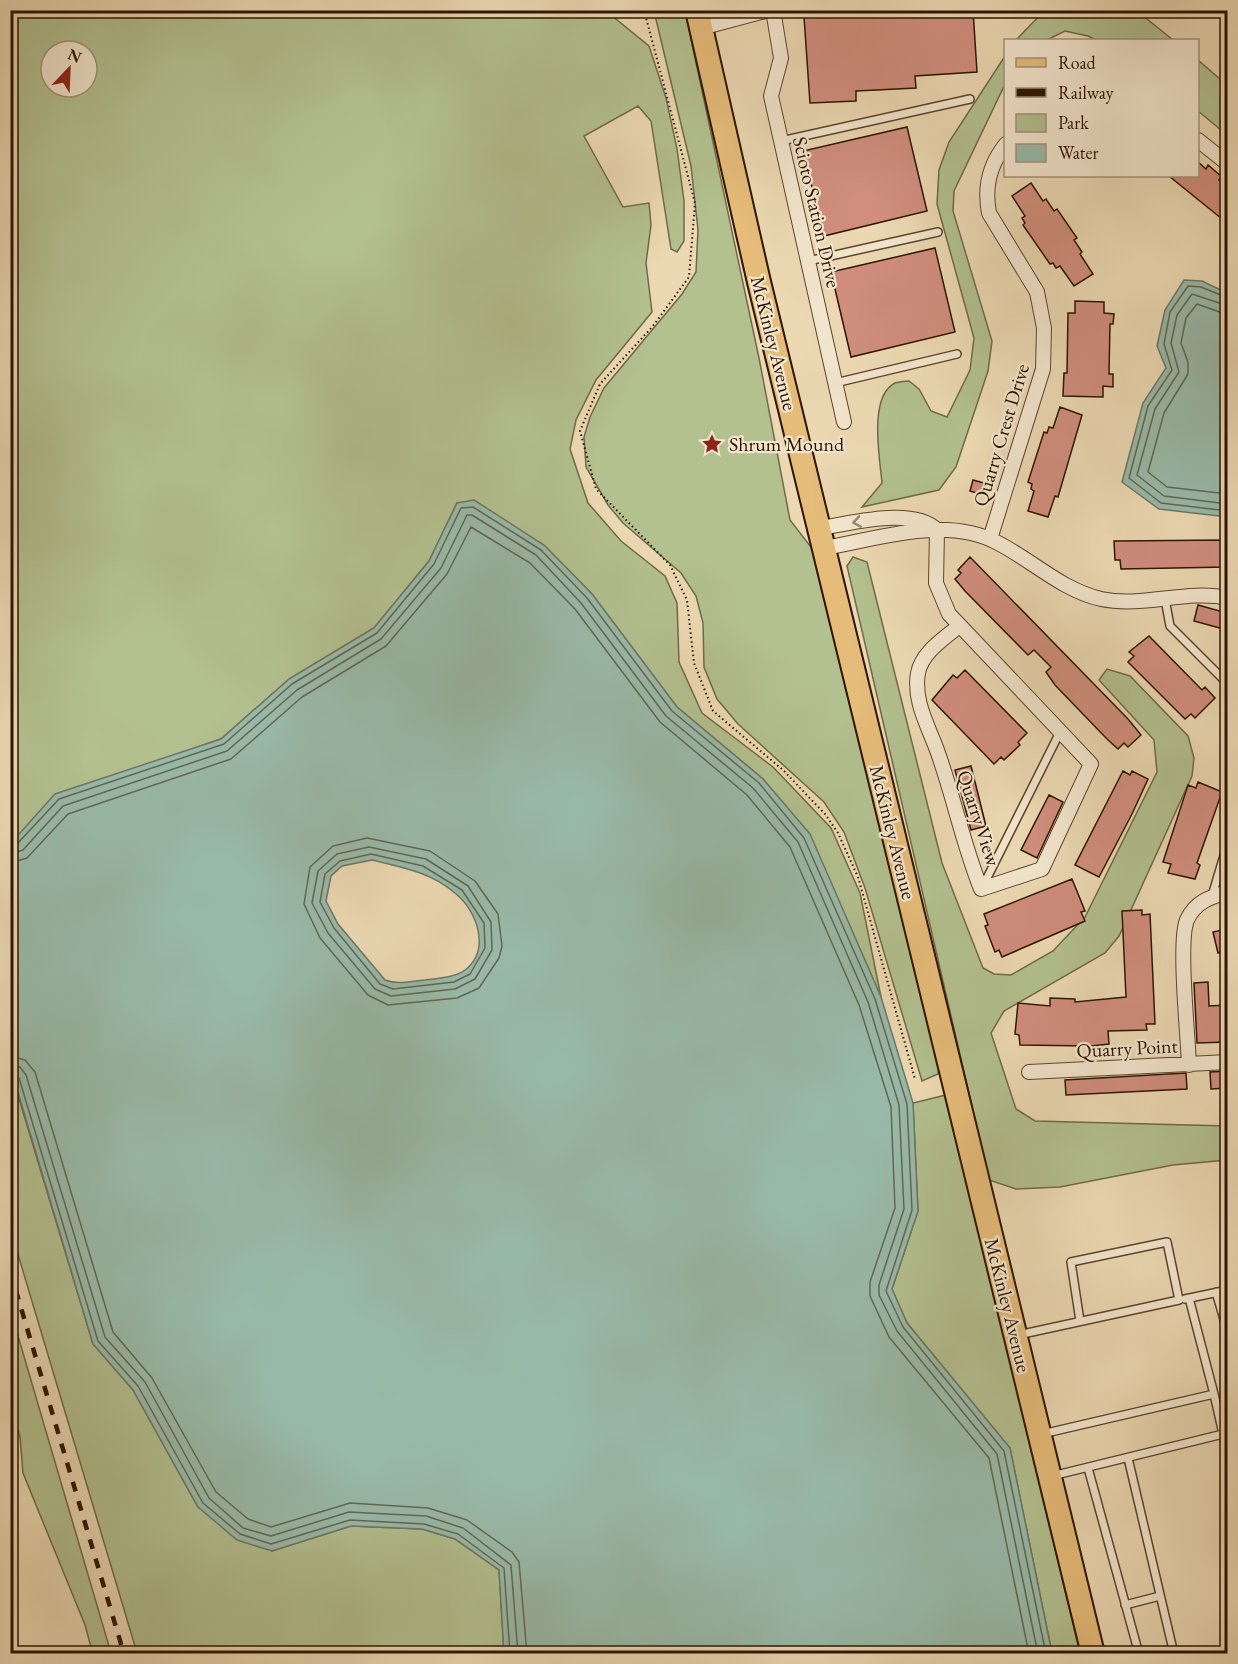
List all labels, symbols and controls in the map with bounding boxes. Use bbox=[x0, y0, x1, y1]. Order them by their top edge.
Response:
north arrow bbox=[39, 39, 99, 99]
legend bbox=[1004, 39, 1199, 177]
text: N bbox=[65, 43, 85, 68]
text: Road bbox=[1058, 51, 1097, 74]
text: Railway bbox=[1058, 81, 1114, 104]
text: Park bbox=[1058, 111, 1089, 134]
street label: Scioto Station Drive bbox=[787, 134, 847, 290]
text: Water bbox=[1058, 141, 1099, 164]
street label: McKinley Avenue bbox=[745, 273, 803, 413]
street label: Quarry Crest Drive bbox=[967, 360, 1035, 510]
place label: Shrum Mound bbox=[729, 431, 845, 457]
place icon: Shrum Mound bbox=[700, 432, 724, 456]
one-way arrow bbox=[852, 516, 862, 528]
street label: McKinley Avenue bbox=[864, 762, 922, 902]
street label: Quarry View bbox=[951, 767, 1007, 870]
street label: Quarry Point bbox=[1076, 1032, 1179, 1064]
street label: McKinley Avenue bbox=[979, 1235, 1037, 1375]

